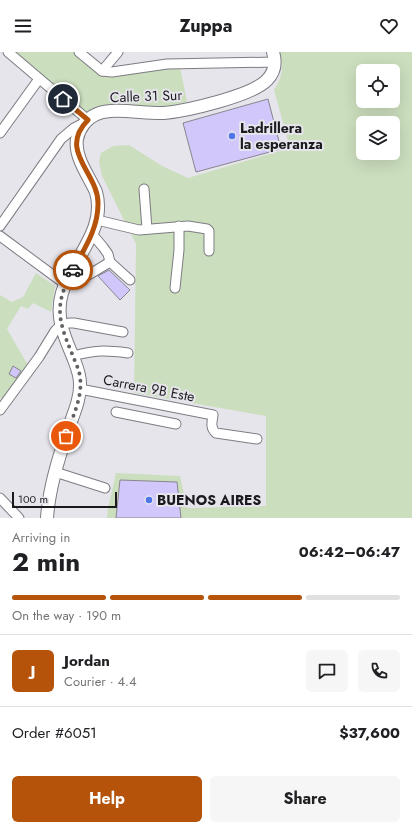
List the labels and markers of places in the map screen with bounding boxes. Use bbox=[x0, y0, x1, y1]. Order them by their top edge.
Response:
pin bbox=[46, 82, 80, 116]
place label: Ladrillera la esperanza bbox=[240, 118, 323, 154]
marker: Ladrillera la esperanza bbox=[227, 131, 237, 141]
pin bbox=[49, 419, 83, 453]
place label: BUENOS AIRES bbox=[157, 490, 261, 510]
marker: BUENOS AIRES bbox=[144, 495, 154, 505]

